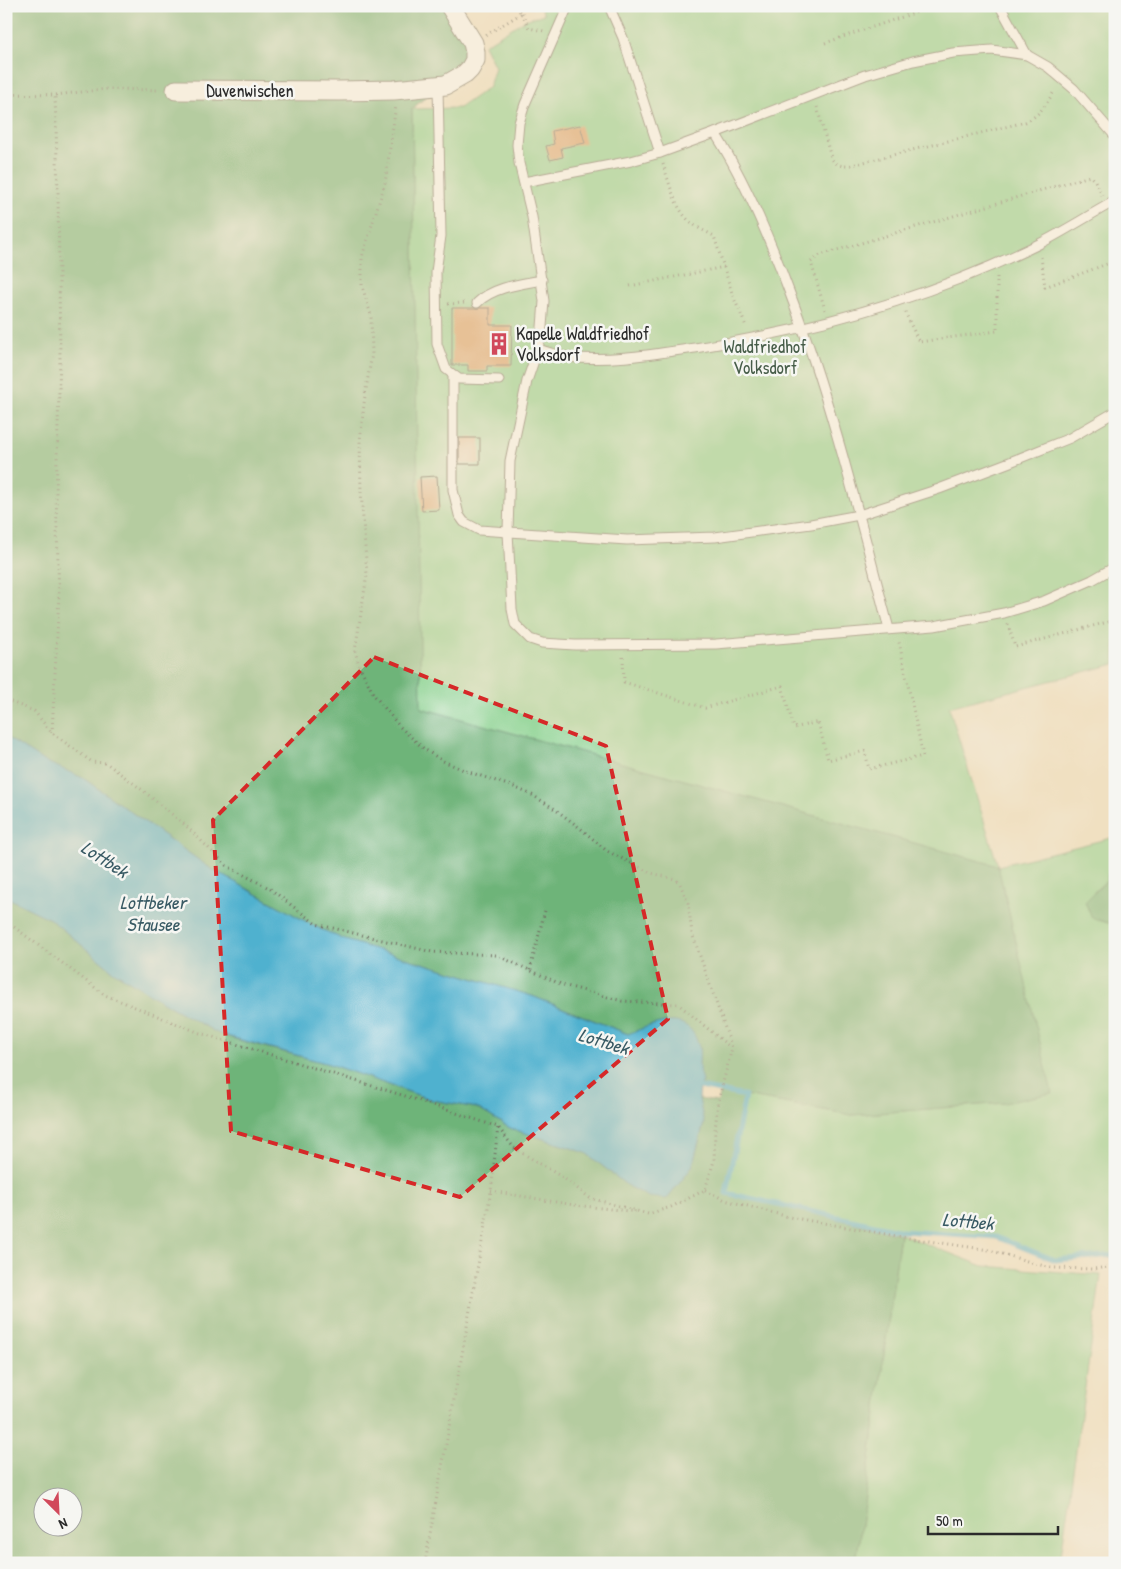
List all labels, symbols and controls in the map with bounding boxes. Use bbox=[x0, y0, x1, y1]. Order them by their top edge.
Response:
street label: Duvenwischen bbox=[206, 78, 294, 103]
place label: Kapelle Waldfriedhof Volksdorf bbox=[516, 321, 650, 367]
building icon: Kapelle Waldfriedhof Volksdorf bbox=[486, 331, 512, 357]
park label: Waldfriedhof Volksdorf bbox=[724, 334, 807, 380]
water label: Lottbek bbox=[77, 834, 135, 885]
water label: Lottbeker Stausee bbox=[120, 889, 189, 937]
water label: Lottbek bbox=[576, 1021, 634, 1062]
water label: Lottbek bbox=[941, 1206, 997, 1236]
north arrow bbox=[32, 1486, 82, 1536]
scale bar bbox=[928, 1504, 1058, 1536]
text: 50 m bbox=[936, 1510, 963, 1531]
text: N bbox=[56, 1514, 71, 1535]

